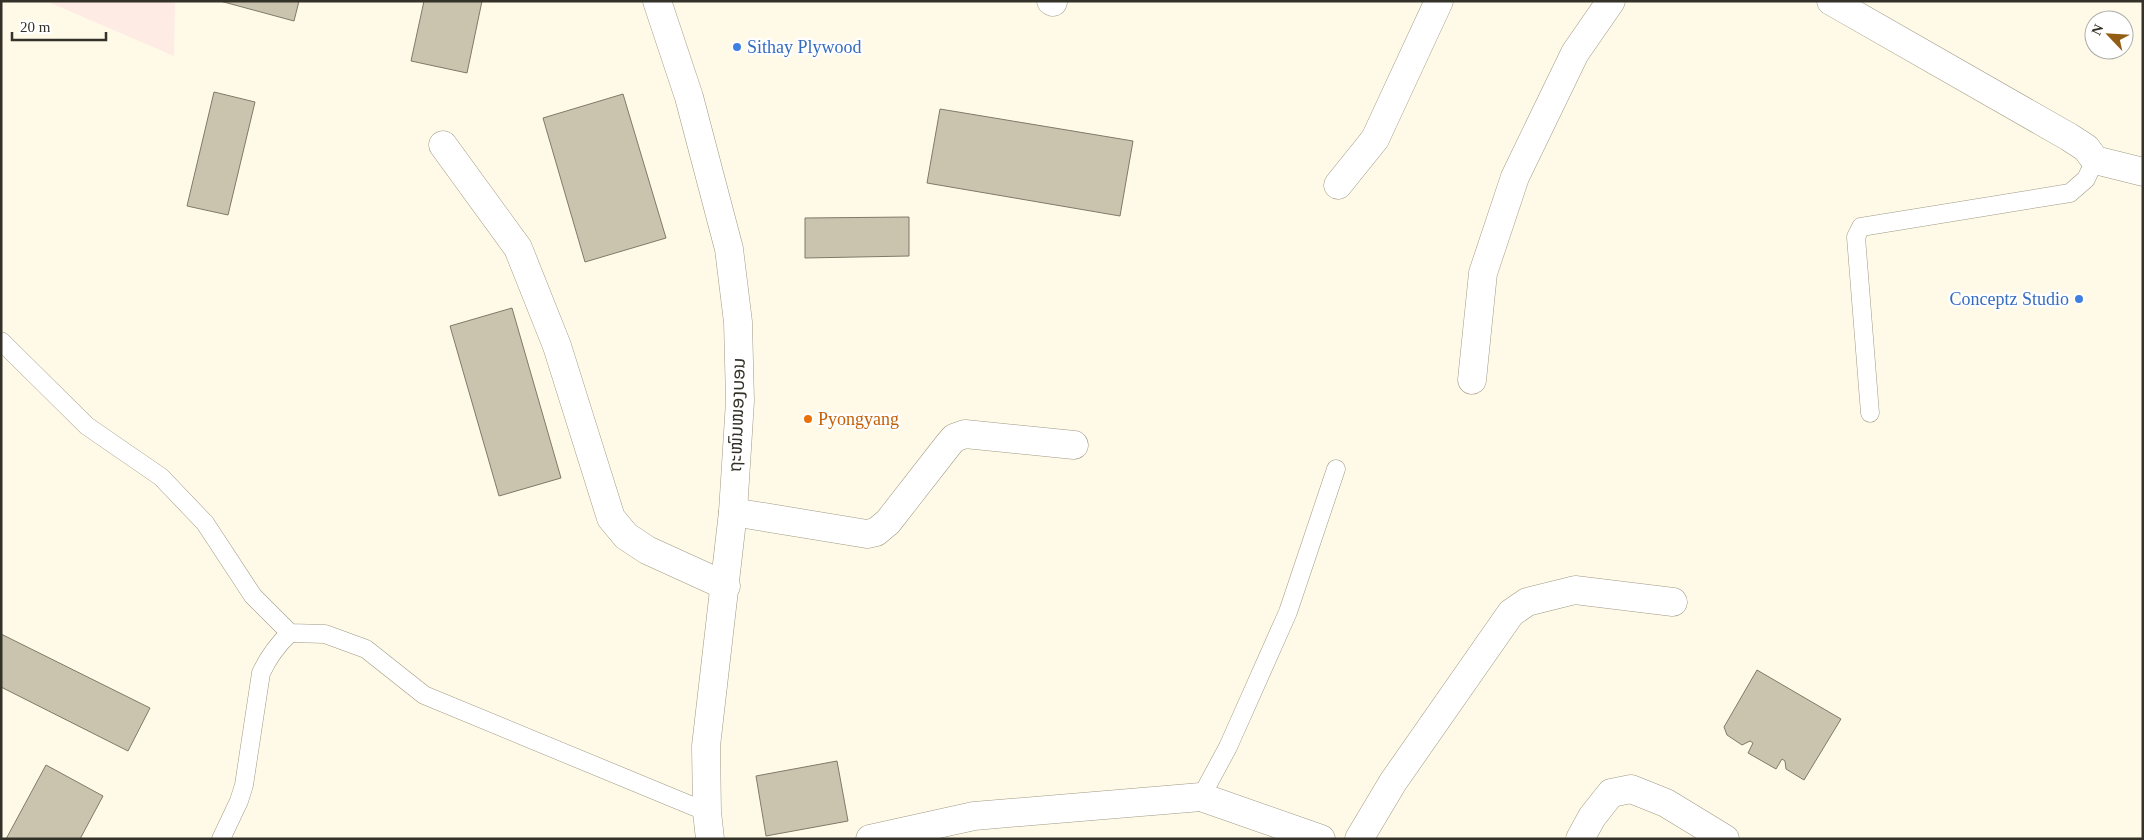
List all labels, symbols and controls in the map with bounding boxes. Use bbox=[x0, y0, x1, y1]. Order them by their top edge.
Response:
scale bar bbox=[12, 10, 106, 42]
north arrow bbox=[2084, 10, 2134, 60]
text: 20 m bbox=[20, 19, 51, 35]
text: N bbox=[2089, 22, 2107, 37]
place label: Sithay Plywood bbox=[747, 37, 862, 57]
marker: Sithay Plywood bbox=[731, 41, 743, 53]
place label: Conceptz Studio bbox=[1950, 289, 2069, 309]
marker: Conceptz Studio bbox=[2073, 293, 2085, 305]
street label: ຖະໜົນໜອງບອນ bbox=[725, 357, 749, 473]
place label: Pyongyang bbox=[818, 409, 899, 429]
marker: Pyongyang bbox=[802, 413, 814, 425]

